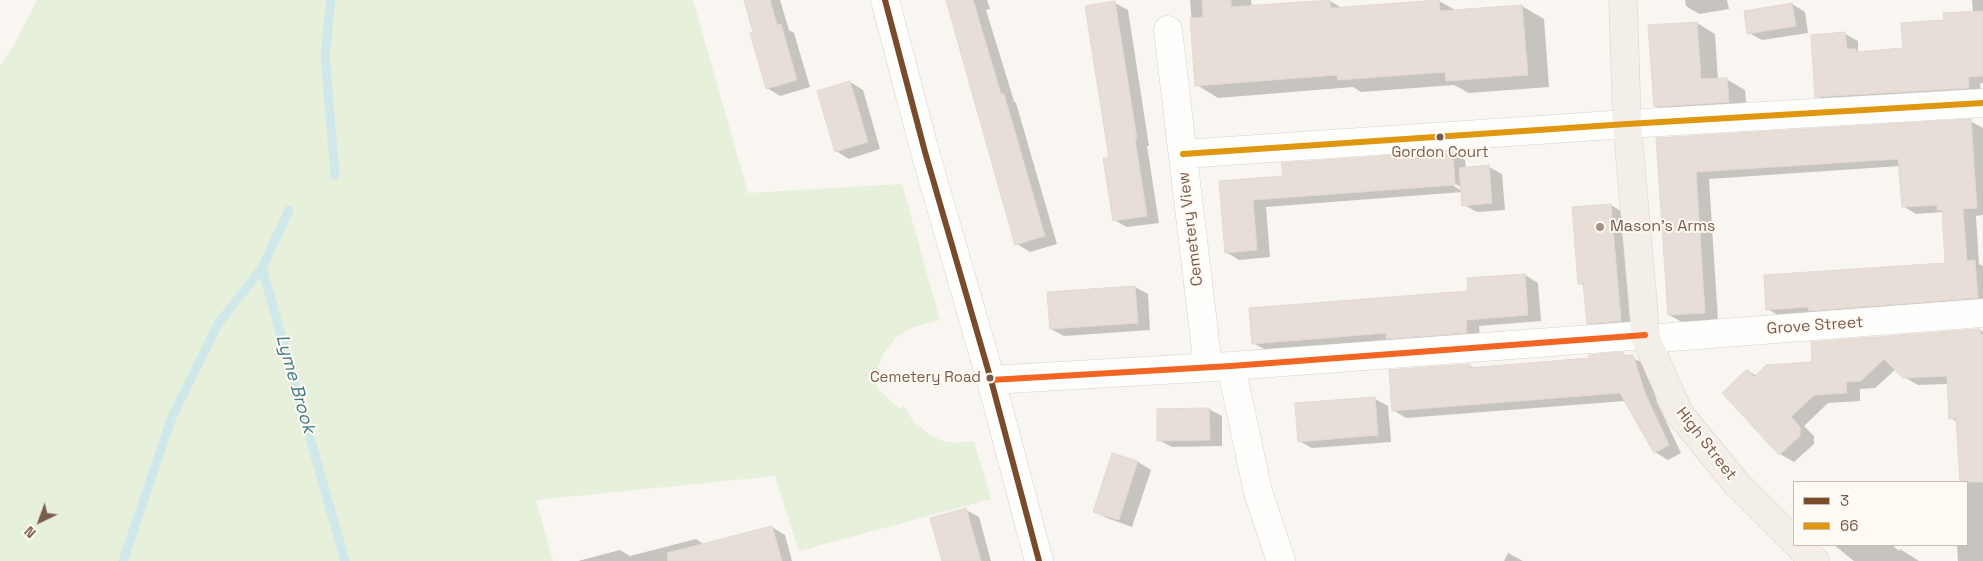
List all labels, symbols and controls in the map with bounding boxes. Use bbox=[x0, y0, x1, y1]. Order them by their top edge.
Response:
marker: Gordon Court bbox=[1435, 132, 1445, 142]
place label: Gordon Court bbox=[1391, 144, 1489, 162]
street label: Cemetery View bbox=[1174, 171, 1208, 287]
place label: Mason's Arms bbox=[1610, 217, 1715, 237]
marker: Mason's Arms bbox=[1594, 221, 1606, 233]
street label: Grove Street bbox=[1766, 313, 1864, 339]
water label: Lyme Brook bbox=[271, 332, 319, 436]
place label: Cemetery Road bbox=[870, 369, 981, 387]
marker: Cemetery Road bbox=[985, 373, 995, 383]
street label: High Street bbox=[1671, 404, 1741, 484]
legend bbox=[1793, 481, 1968, 546]
text: 3 bbox=[1840, 491, 1849, 510]
north arrow bbox=[15, 496, 65, 546]
text: 66 bbox=[1840, 516, 1858, 535]
text: N bbox=[20, 522, 39, 542]

